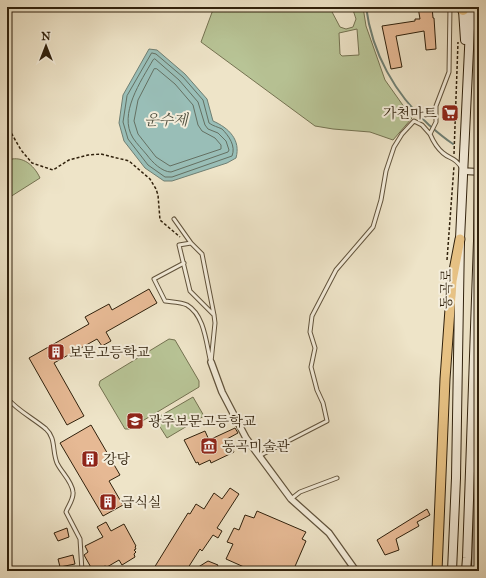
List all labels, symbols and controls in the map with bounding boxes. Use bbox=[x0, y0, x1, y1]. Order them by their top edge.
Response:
north arrow bbox=[26, 26, 66, 66]
text: N bbox=[41, 30, 51, 43]
supermarket icon: 가천마트 bbox=[440, 103, 460, 123]
place label: 가천마트 bbox=[383, 105, 437, 122]
water label: 운수제 bbox=[144, 111, 189, 129]
street label: 동곡로 bbox=[438, 268, 455, 309]
building icon: 보문고등학교 bbox=[46, 342, 66, 362]
place label: 보문고등학교 bbox=[69, 344, 151, 361]
school or university icon: 광주보문고등학교 bbox=[125, 411, 145, 431]
place label: 광주보문고등학교 bbox=[148, 413, 257, 430]
museum icon: 동곡미술관 bbox=[199, 436, 219, 456]
place label: 동곡미술관 bbox=[222, 438, 290, 455]
building icon: 강당 bbox=[80, 449, 100, 469]
place label: 강당 bbox=[103, 451, 131, 468]
building icon: 급식실 bbox=[98, 492, 118, 512]
place label: 급식실 bbox=[121, 494, 162, 511]

